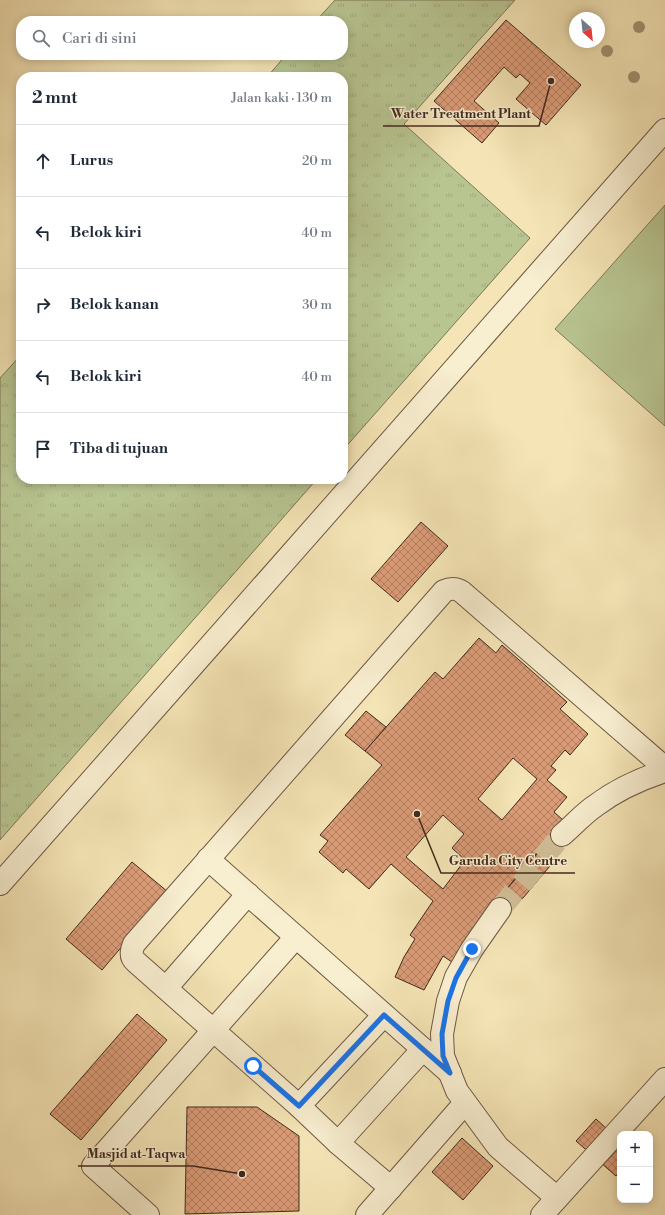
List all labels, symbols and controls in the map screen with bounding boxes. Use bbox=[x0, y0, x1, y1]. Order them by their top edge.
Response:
north arrow bbox=[569, 12, 605, 48]
search box bbox=[16, 16, 348, 60]
icon: search bbox=[30, 27, 52, 49]
text: Cari di sini bbox=[62, 29, 137, 48]
text: 2 mnt bbox=[32, 87, 77, 109]
text: Jalan kaki · 130 m bbox=[231, 90, 332, 106]
callout: Water Treatment Plant bbox=[383, 101, 539, 126]
text: Water Treatment Plant bbox=[390, 106, 531, 122]
icon: ahead bbox=[32, 150, 54, 172]
text: Lurus bbox=[70, 151, 113, 170]
text: 20 m bbox=[302, 153, 332, 169]
icon: left bbox=[32, 222, 54, 244]
text: Belok kiri bbox=[70, 223, 141, 242]
text: 40 m bbox=[302, 225, 332, 241]
icon: right bbox=[32, 294, 54, 316]
text: Belok kanan bbox=[70, 295, 159, 314]
text: 30 m bbox=[302, 297, 332, 313]
icon: left bbox=[32, 366, 54, 388]
text: Belok kiri bbox=[70, 367, 141, 386]
text: 40 m bbox=[302, 369, 332, 385]
icon: arrive bbox=[32, 438, 54, 460]
text: Tiba di tujuan bbox=[70, 439, 168, 458]
callout: Garuda City Centre bbox=[441, 848, 575, 873]
text: Garuda City Centre bbox=[449, 853, 567, 869]
route end bbox=[463, 940, 481, 958]
route start bbox=[244, 1057, 262, 1075]
map controls bbox=[617, 1131, 653, 1203]
button: + bbox=[617, 1131, 653, 1167]
callout: Masjid at-Taqwa bbox=[78, 1141, 193, 1166]
text: Masjid at-Taqwa bbox=[87, 1146, 186, 1162]
button: − bbox=[617, 1167, 653, 1203]

